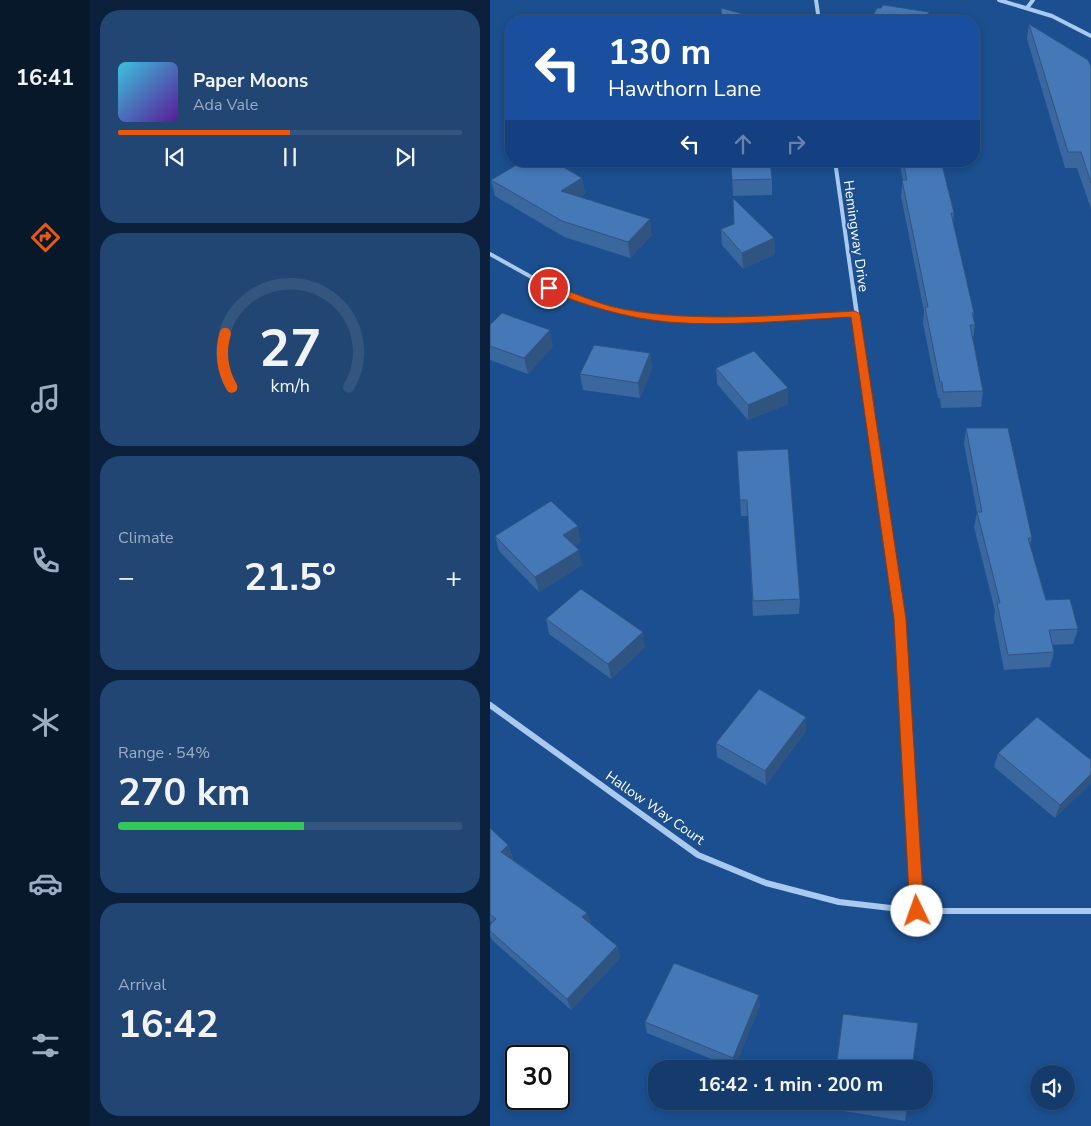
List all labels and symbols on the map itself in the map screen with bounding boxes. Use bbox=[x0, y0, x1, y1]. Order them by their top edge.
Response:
street label: Hemingway Drive bbox=[839, 179, 873, 293]
pin bbox=[528, 267, 570, 309]
street label: Hallow Way Court bbox=[602, 767, 708, 849]
position arrow bbox=[890, 884, 942, 936]
speed limit sign: 30 bbox=[505, 1045, 570, 1110]

